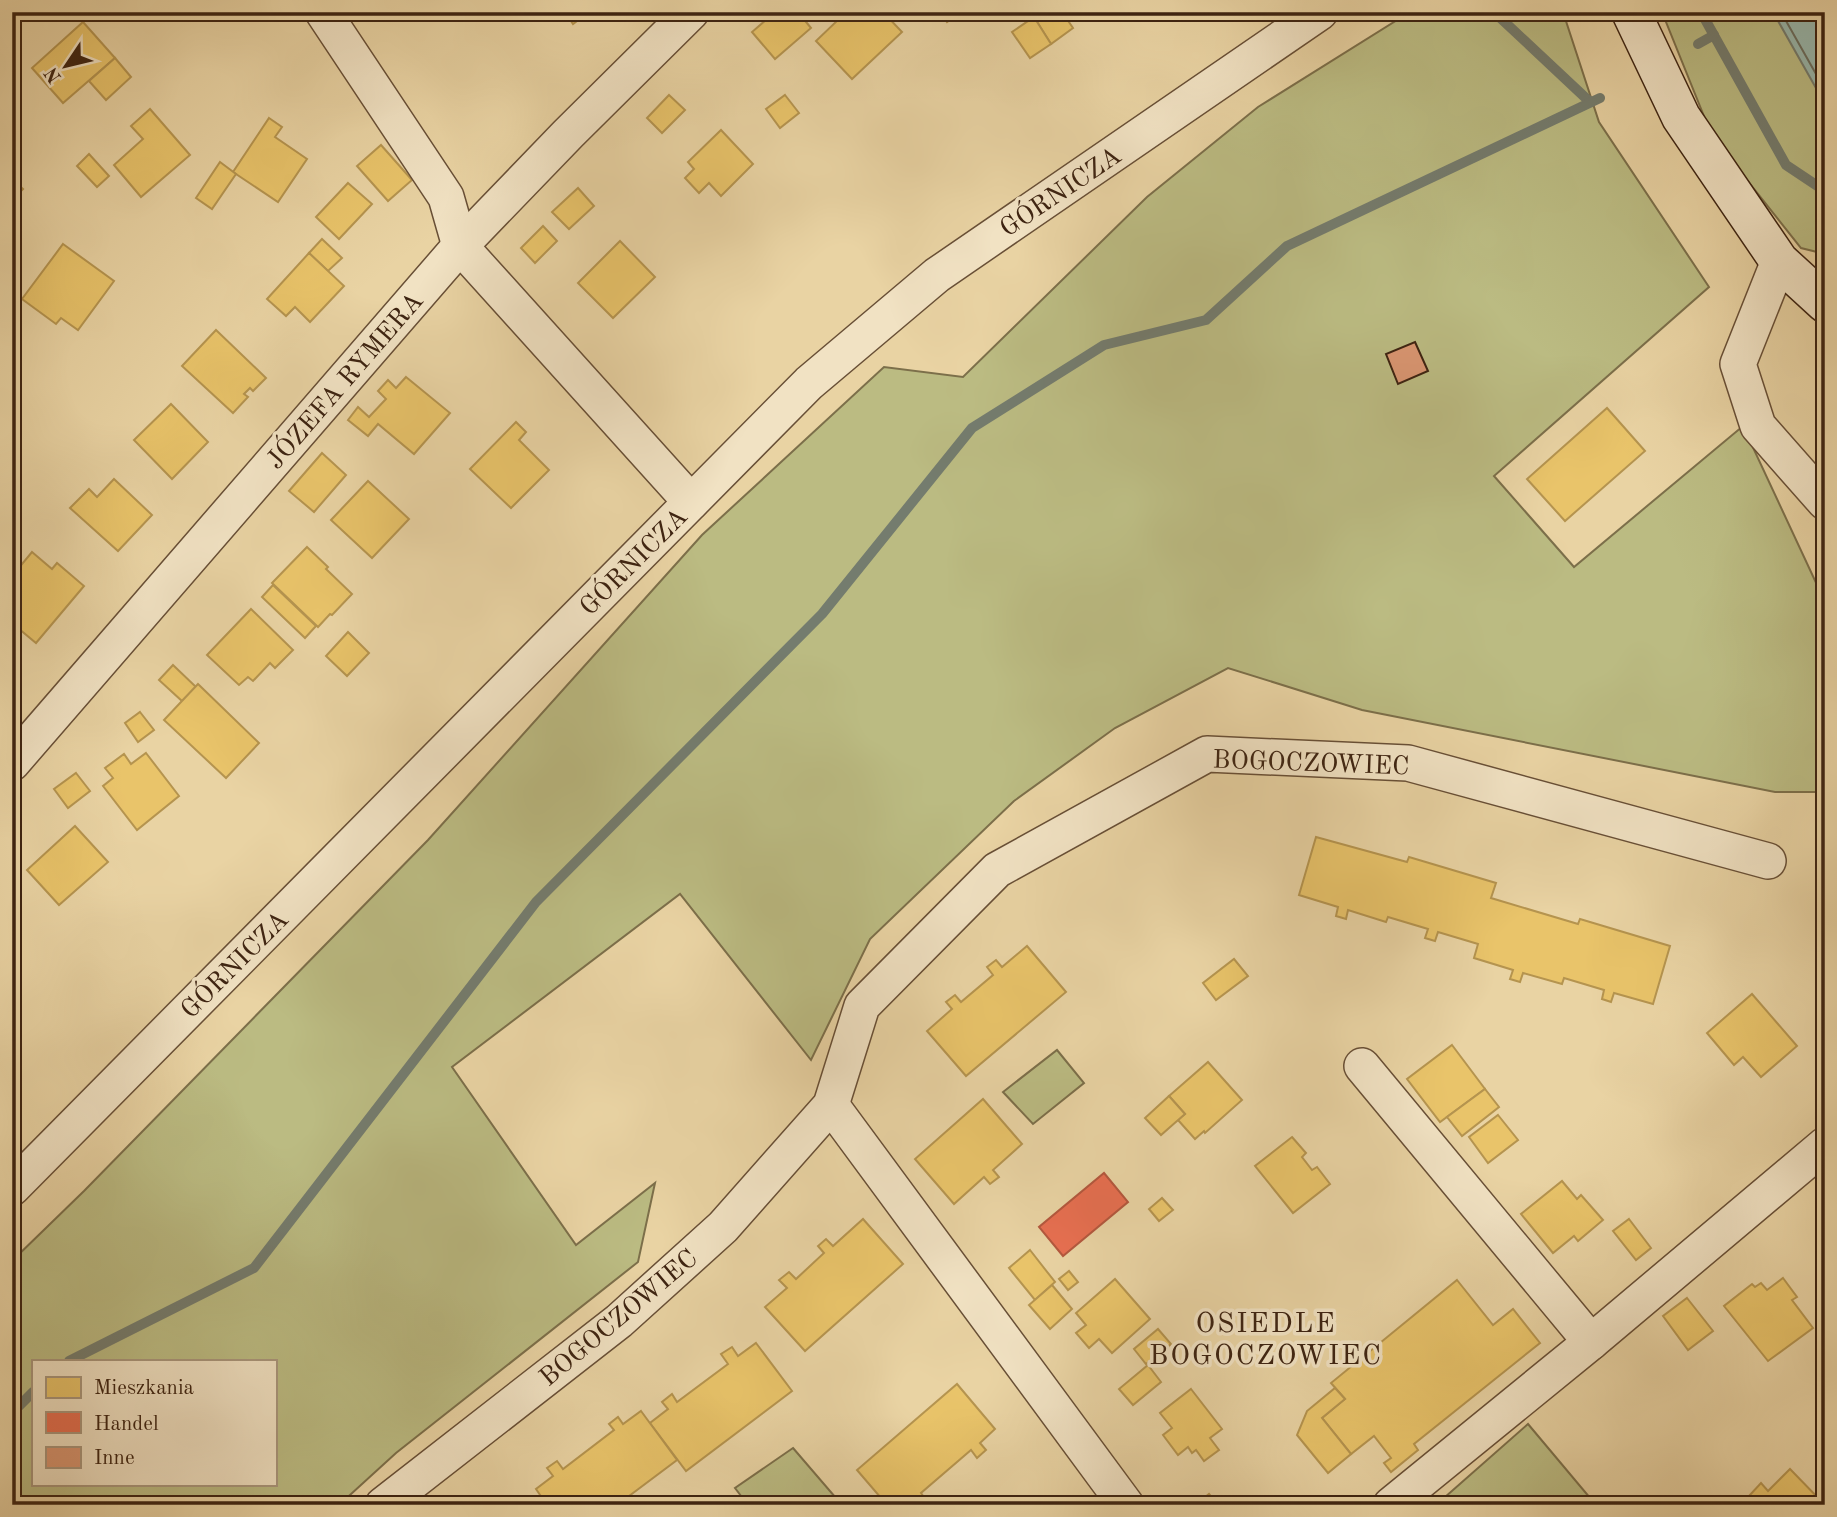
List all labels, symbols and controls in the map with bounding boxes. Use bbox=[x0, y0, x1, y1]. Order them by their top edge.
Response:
north arrow bbox=[32, 32, 102, 102]
text: N bbox=[42, 63, 66, 86]
street label: GÓRNICZA bbox=[993, 139, 1127, 243]
street label: JÓZEFA RYMERA bbox=[258, 285, 429, 474]
street label: GÓRNICZA bbox=[572, 500, 693, 621]
street label: BOGOCZOWIEC bbox=[1212, 748, 1410, 780]
street label: GÓRNICZA bbox=[173, 903, 294, 1024]
street label: BOGOCZOWIEC bbox=[535, 1245, 703, 1392]
district label: OSIEDLE BOGOCZOWIEC bbox=[1149, 1311, 1383, 1371]
legend bbox=[32, 1360, 276, 1486]
text: Mieszkania bbox=[94, 1378, 194, 1399]
text: Handel bbox=[94, 1414, 159, 1435]
text: Inne bbox=[94, 1448, 135, 1469]

